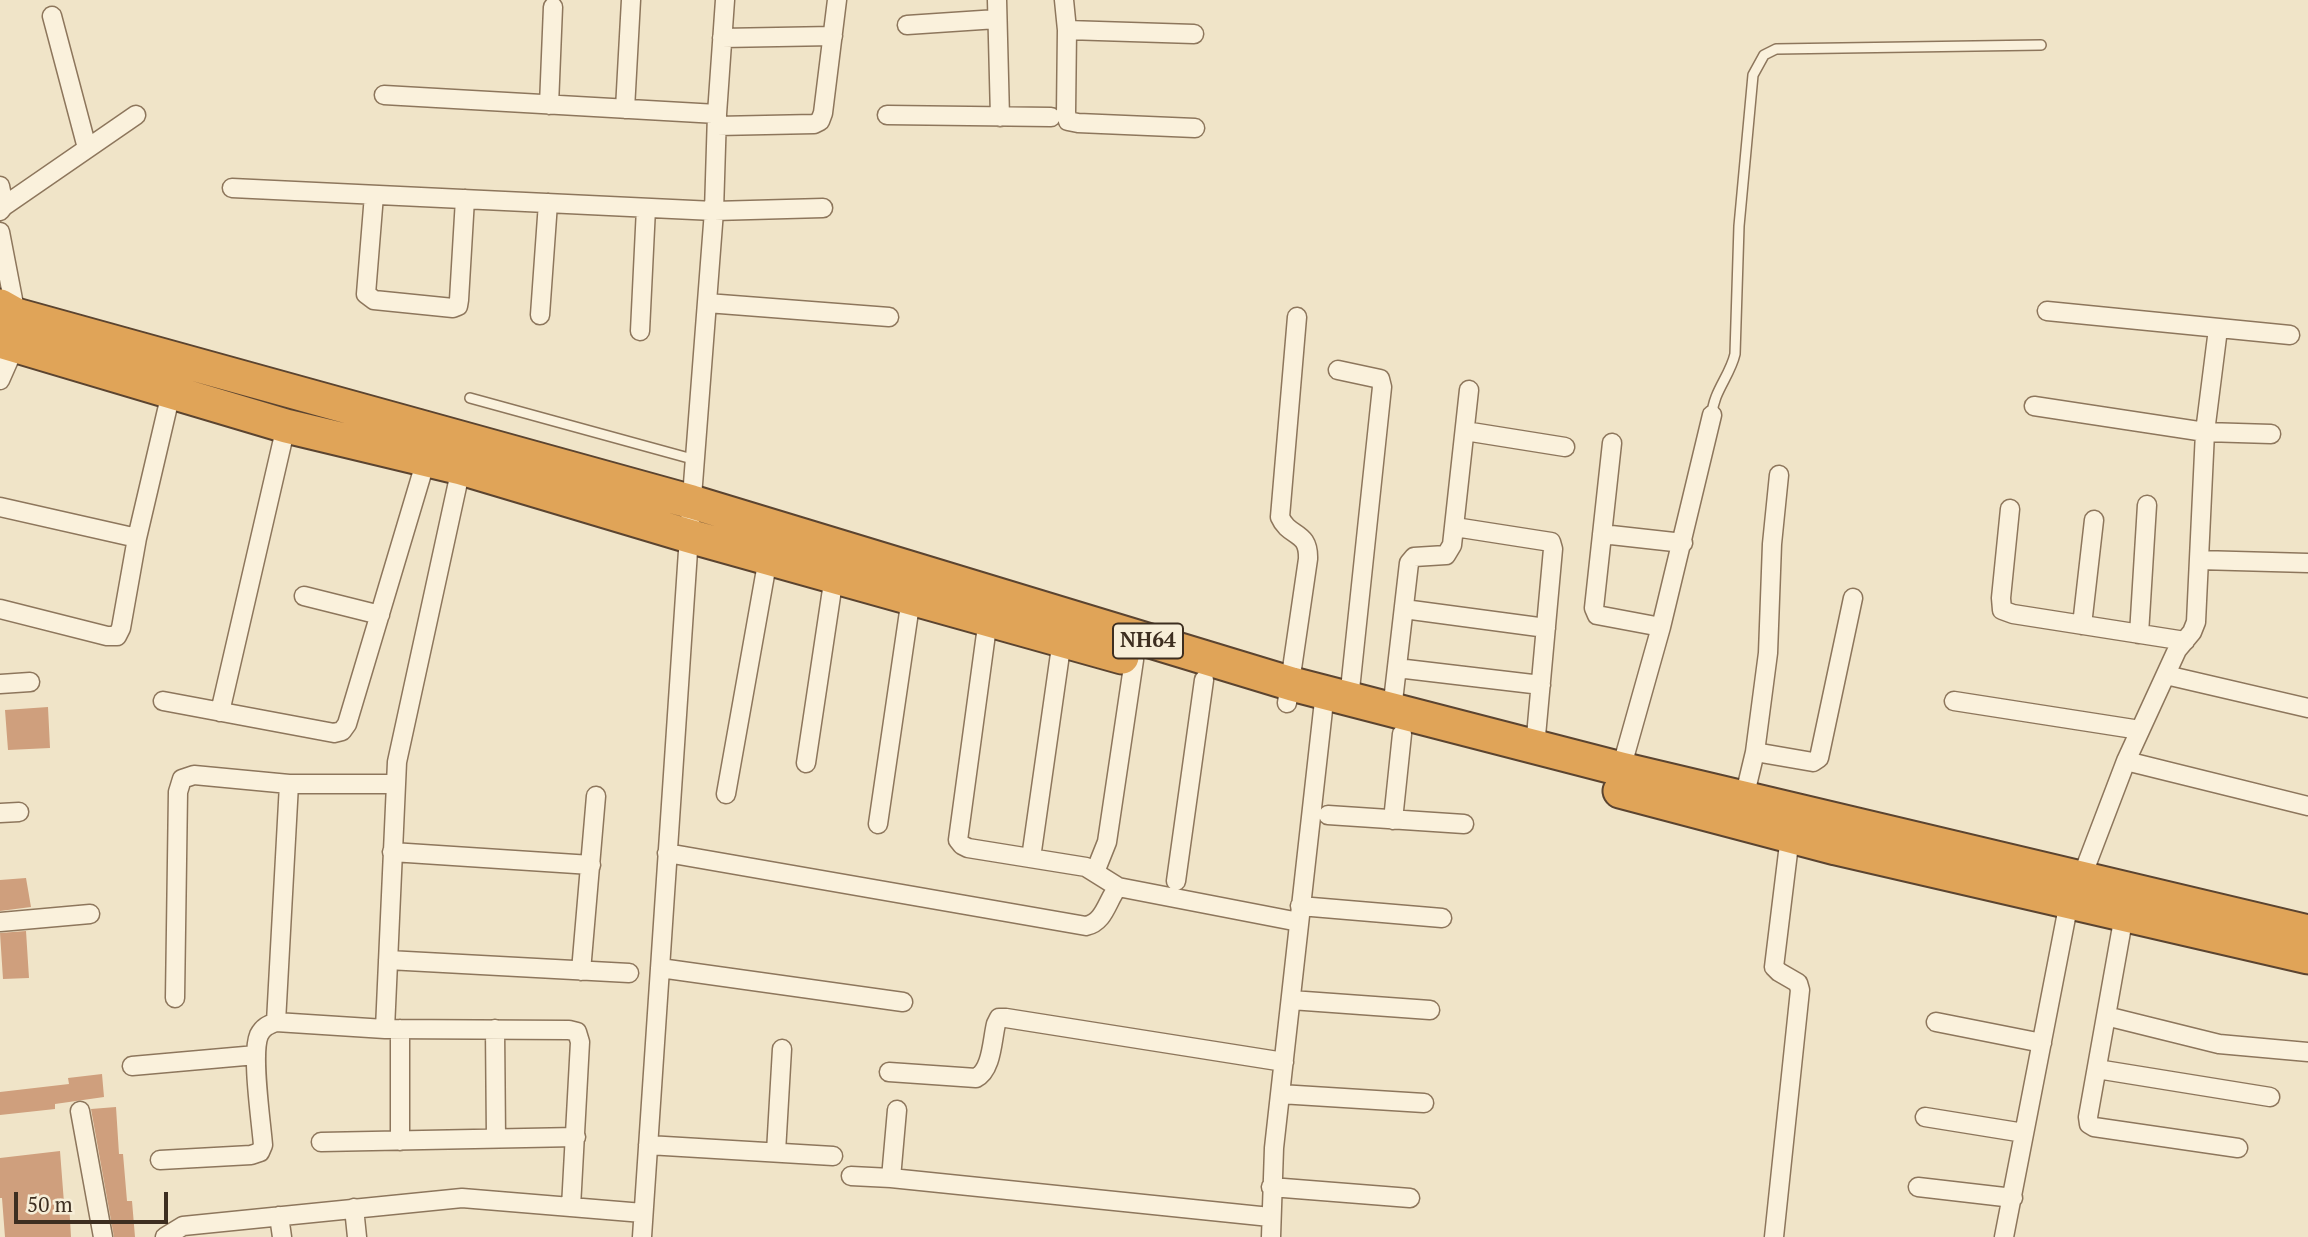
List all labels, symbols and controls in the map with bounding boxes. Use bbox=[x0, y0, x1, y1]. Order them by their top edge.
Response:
road number: NH64 bbox=[1113, 624, 1183, 658]
scale bar bbox=[18, 1178, 172, 1222]
text: 50 m bbox=[27, 1190, 73, 1218]

